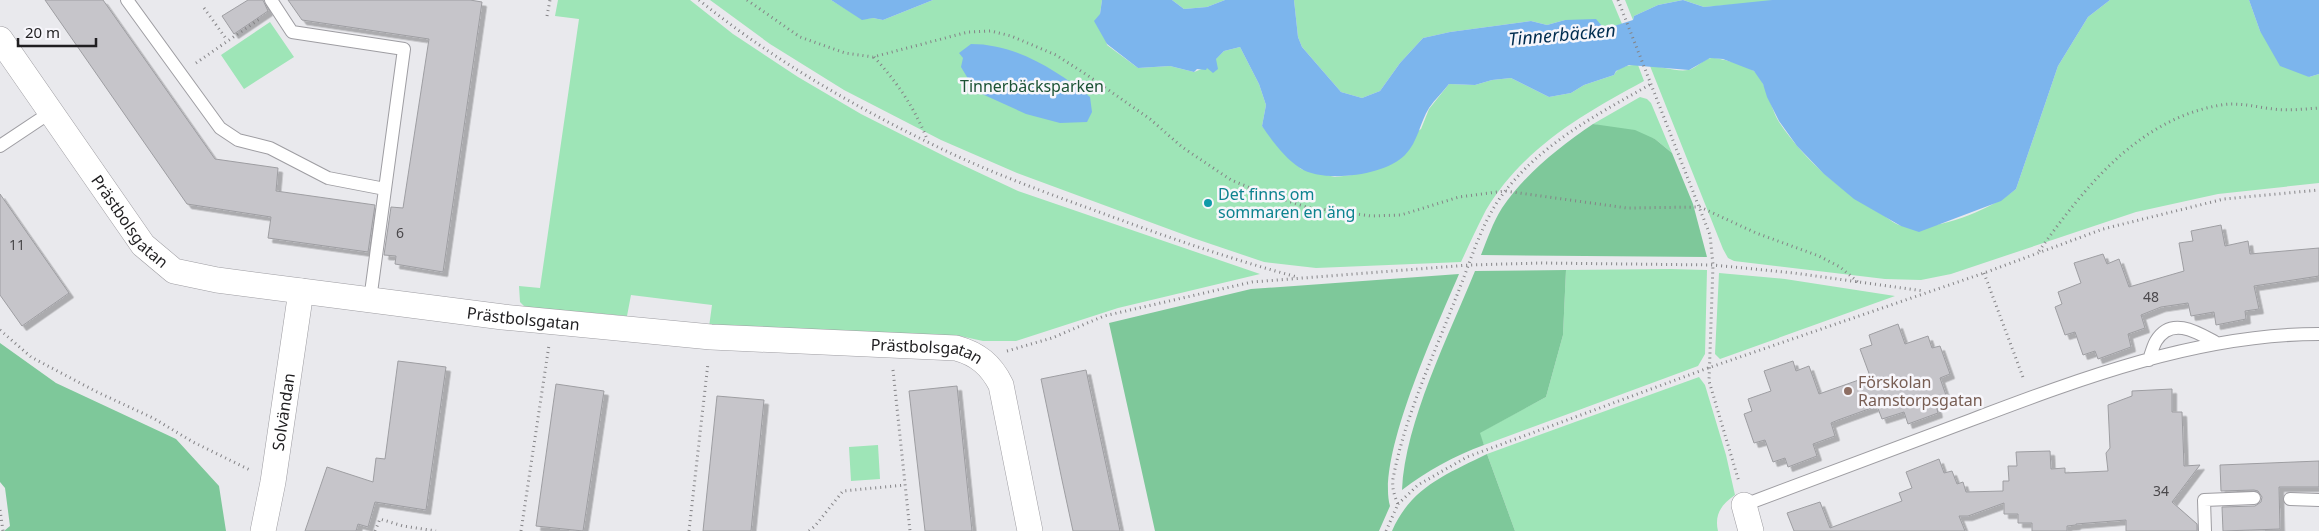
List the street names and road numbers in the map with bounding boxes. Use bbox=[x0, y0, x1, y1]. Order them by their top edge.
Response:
street label: Prästbolsgatan bbox=[86, 170, 173, 273]
street label: Prästbolsgatan bbox=[466, 301, 581, 335]
street label: Prästbolsgatan bbox=[870, 333, 987, 369]
street label: Solvändan bbox=[267, 371, 300, 452]

